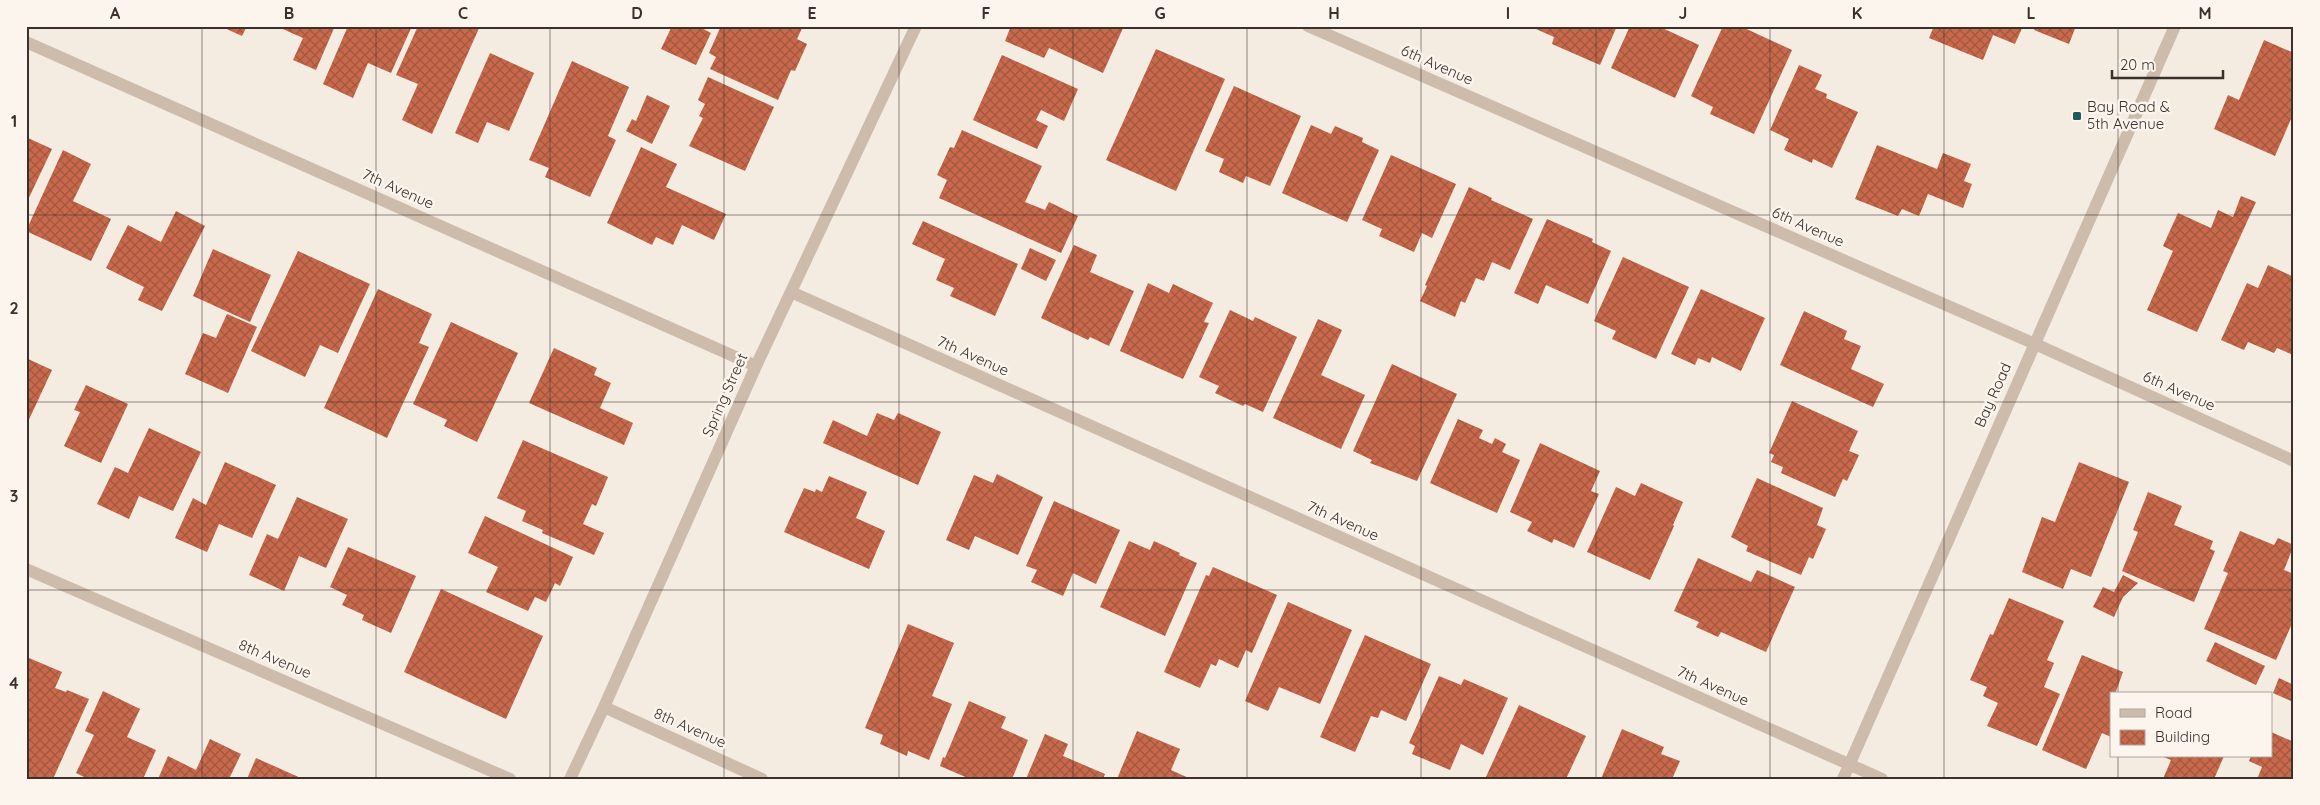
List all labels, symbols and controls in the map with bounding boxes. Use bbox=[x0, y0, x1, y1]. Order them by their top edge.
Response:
text: A bbox=[110, 3, 121, 23]
text: B bbox=[284, 3, 294, 23]
text: C bbox=[458, 3, 468, 23]
text: D bbox=[631, 3, 643, 23]
text: E bbox=[807, 3, 817, 23]
text: F bbox=[982, 3, 991, 23]
text: G bbox=[1154, 3, 1166, 23]
text: H bbox=[1328, 3, 1340, 23]
text: I bbox=[1506, 3, 1510, 23]
text: J bbox=[1679, 3, 1687, 23]
text: K bbox=[1852, 3, 1862, 23]
text: L bbox=[2027, 3, 2036, 23]
text: M bbox=[2198, 3, 2212, 23]
street label: 6th Avenue bbox=[1398, 40, 1476, 89]
scale bar bbox=[2112, 48, 2224, 80]
text: 20 m bbox=[2120, 55, 2155, 74]
place label: Bay Road & 5th Avenue bbox=[2087, 97, 2170, 133]
marker: Bay Road & 5th Avenue bbox=[2071, 110, 2083, 122]
text: 1 bbox=[11, 111, 17, 131]
street label: 7th Avenue bbox=[359, 164, 437, 213]
street label: 6th Avenue bbox=[1769, 202, 1847, 251]
text: 2 bbox=[9, 298, 19, 318]
street label: 7th Avenue bbox=[934, 331, 1012, 380]
street label: Spring Street bbox=[698, 350, 751, 440]
street label: Bay Road bbox=[1970, 360, 2015, 430]
street label: 6th Avenue bbox=[2140, 366, 2218, 415]
text: 3 bbox=[10, 486, 18, 506]
street label: 7th Avenue bbox=[1304, 496, 1382, 545]
street label: 8th Avenue bbox=[236, 635, 314, 682]
street label: 7th Avenue bbox=[1674, 661, 1752, 710]
text: 4 bbox=[9, 673, 19, 693]
legend bbox=[2110, 692, 2272, 758]
street label: 8th Avenue bbox=[651, 703, 729, 752]
text: Road bbox=[2155, 703, 2192, 722]
text: Building bbox=[2155, 727, 2210, 746]

